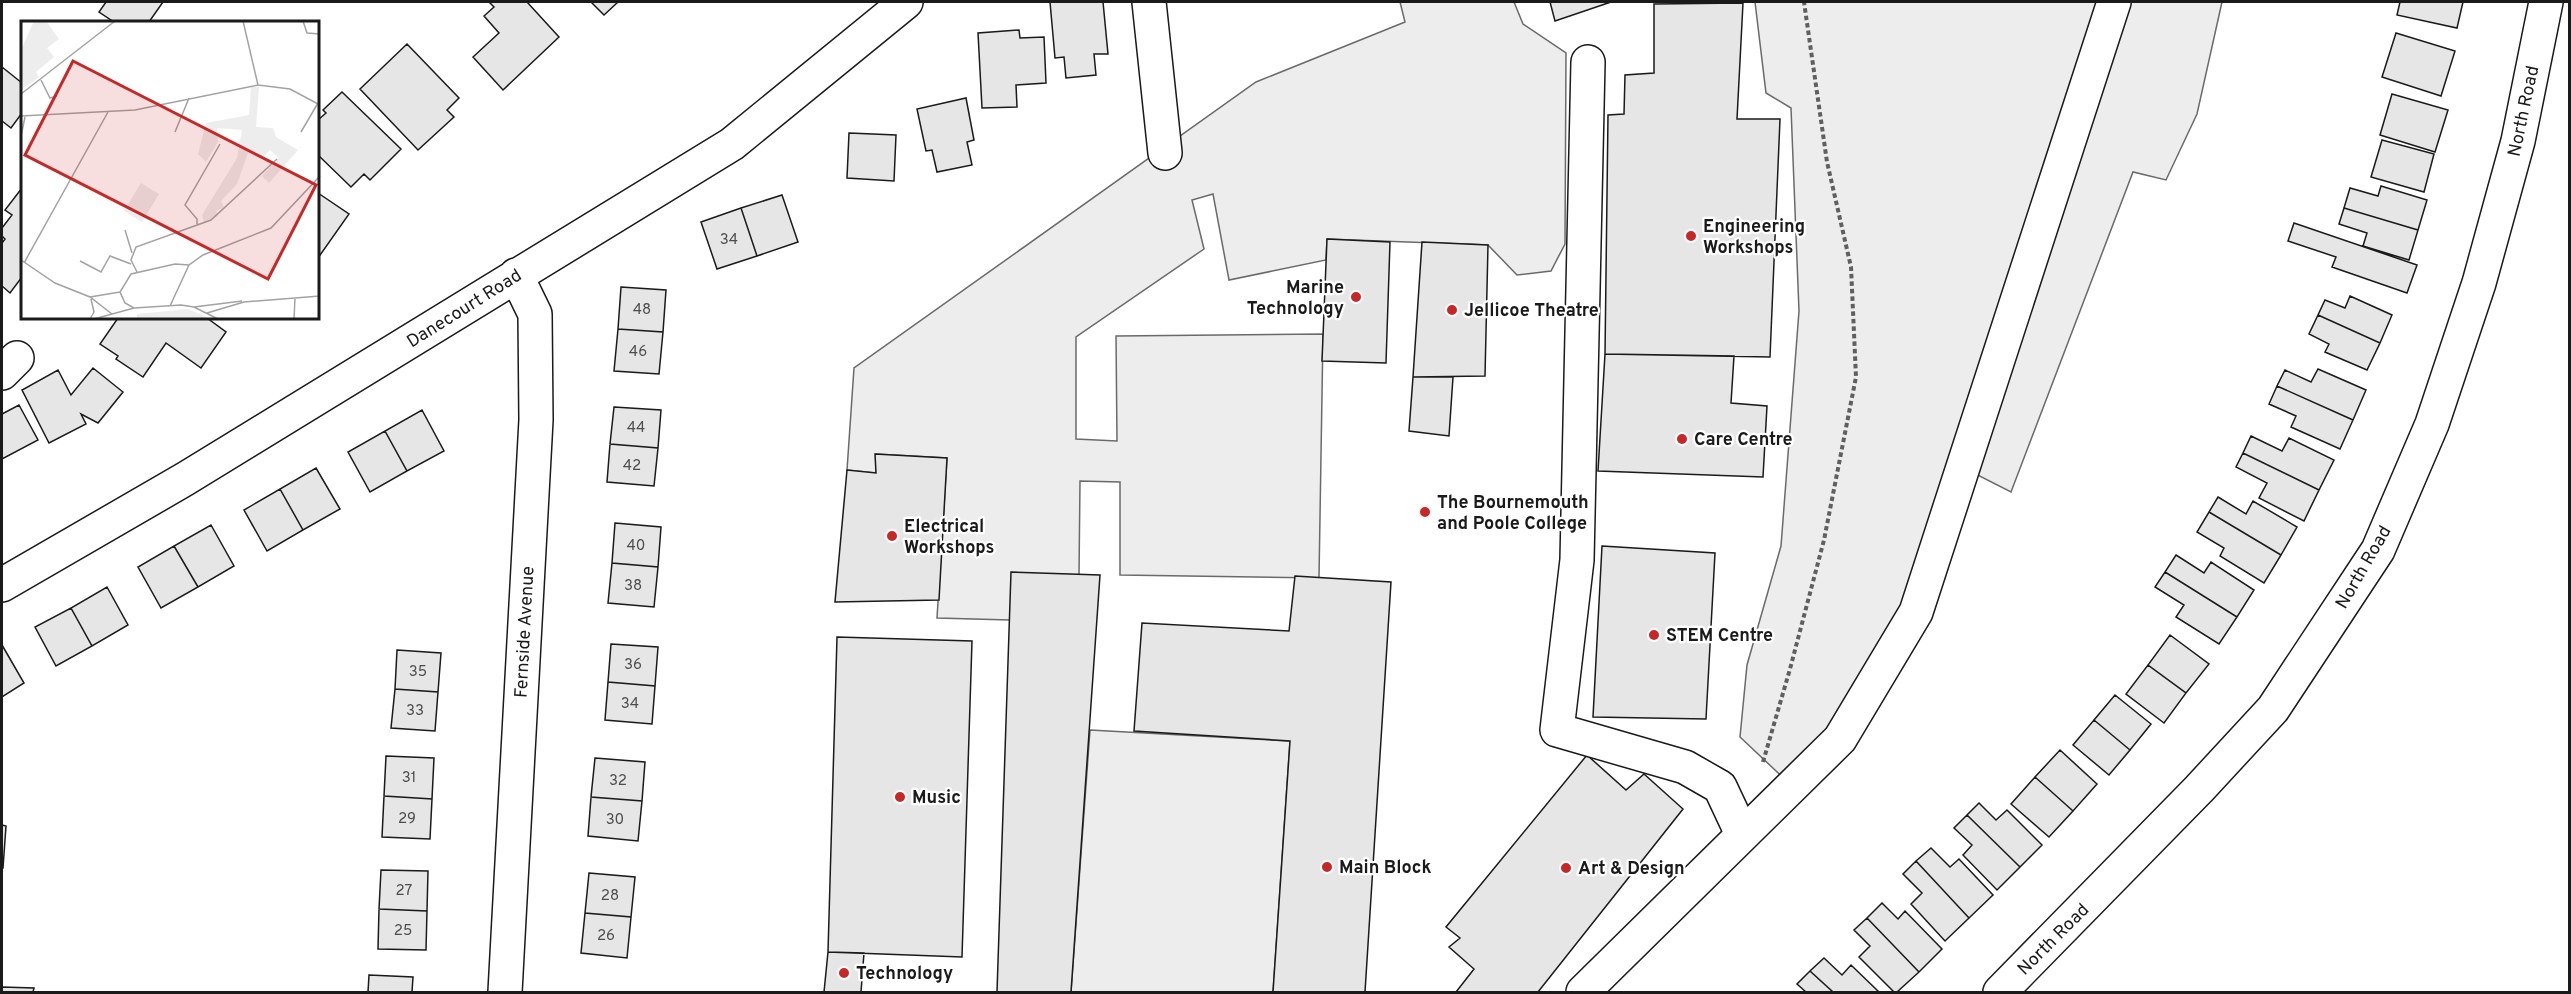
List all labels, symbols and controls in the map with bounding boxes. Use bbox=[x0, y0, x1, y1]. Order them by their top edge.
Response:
inset map bbox=[21, 21, 320, 320]
street label: North Road bbox=[2504, 64, 2545, 159]
place label: Engineering Workshops bbox=[1703, 216, 1805, 260]
marker: Engineering Workshops bbox=[1684, 229, 1698, 243]
house number: 34 bbox=[720, 231, 738, 250]
street label: Danecourt Road bbox=[403, 265, 527, 354]
place label: Marine Technology bbox=[1247, 277, 1344, 321]
marker: Marine Technology bbox=[1349, 290, 1363, 304]
place label: Jellicoe Theatre bbox=[1464, 300, 1599, 323]
house number: 48 bbox=[633, 301, 651, 320]
marker: Jellicoe Theatre bbox=[1445, 303, 1459, 317]
house number: 46 bbox=[629, 343, 647, 362]
house number: 44 bbox=[627, 419, 645, 438]
place label: Care Centre bbox=[1694, 429, 1793, 452]
marker: Care Centre bbox=[1675, 432, 1689, 446]
house number: 42 bbox=[623, 457, 641, 476]
place label: The Bournemouth and Poole College bbox=[1437, 492, 1589, 536]
marker: The Bournemouth and Poole College bbox=[1418, 505, 1432, 519]
place label: Electrical Workshops bbox=[904, 516, 994, 560]
street label: North Road bbox=[2331, 522, 2397, 614]
marker: Electrical Workshops bbox=[885, 529, 899, 543]
house number: 40 bbox=[627, 537, 645, 556]
street label: Fernside Avenue bbox=[511, 566, 540, 699]
house number: 38 bbox=[624, 577, 642, 596]
place label: STEM Centre bbox=[1666, 625, 1773, 648]
marker: STEM Centre bbox=[1647, 628, 1661, 642]
house number: 36 bbox=[624, 656, 642, 675]
house number: 35 bbox=[409, 663, 427, 682]
house number: 34 bbox=[621, 695, 639, 714]
house number: 33 bbox=[406, 702, 424, 721]
house number: 31 bbox=[402, 769, 416, 788]
house number: 32 bbox=[609, 772, 627, 791]
place label: Music bbox=[912, 787, 961, 810]
marker: Music bbox=[893, 790, 907, 804]
house number: 29 bbox=[398, 810, 416, 829]
house number: 30 bbox=[606, 811, 624, 830]
place label: Main Block bbox=[1339, 857, 1432, 880]
place label: Art & Design bbox=[1578, 858, 1685, 881]
marker: Main Block bbox=[1320, 860, 1334, 874]
marker: Art & Design bbox=[1559, 861, 1573, 875]
house number: 27 bbox=[396, 882, 413, 901]
house number: 28 bbox=[601, 887, 619, 906]
street label: North Road bbox=[2013, 899, 2095, 981]
house number: 25 bbox=[394, 922, 412, 941]
house number: 26 bbox=[597, 927, 615, 946]
place label: Technology bbox=[856, 963, 953, 986]
marker: Technology bbox=[837, 966, 851, 980]

